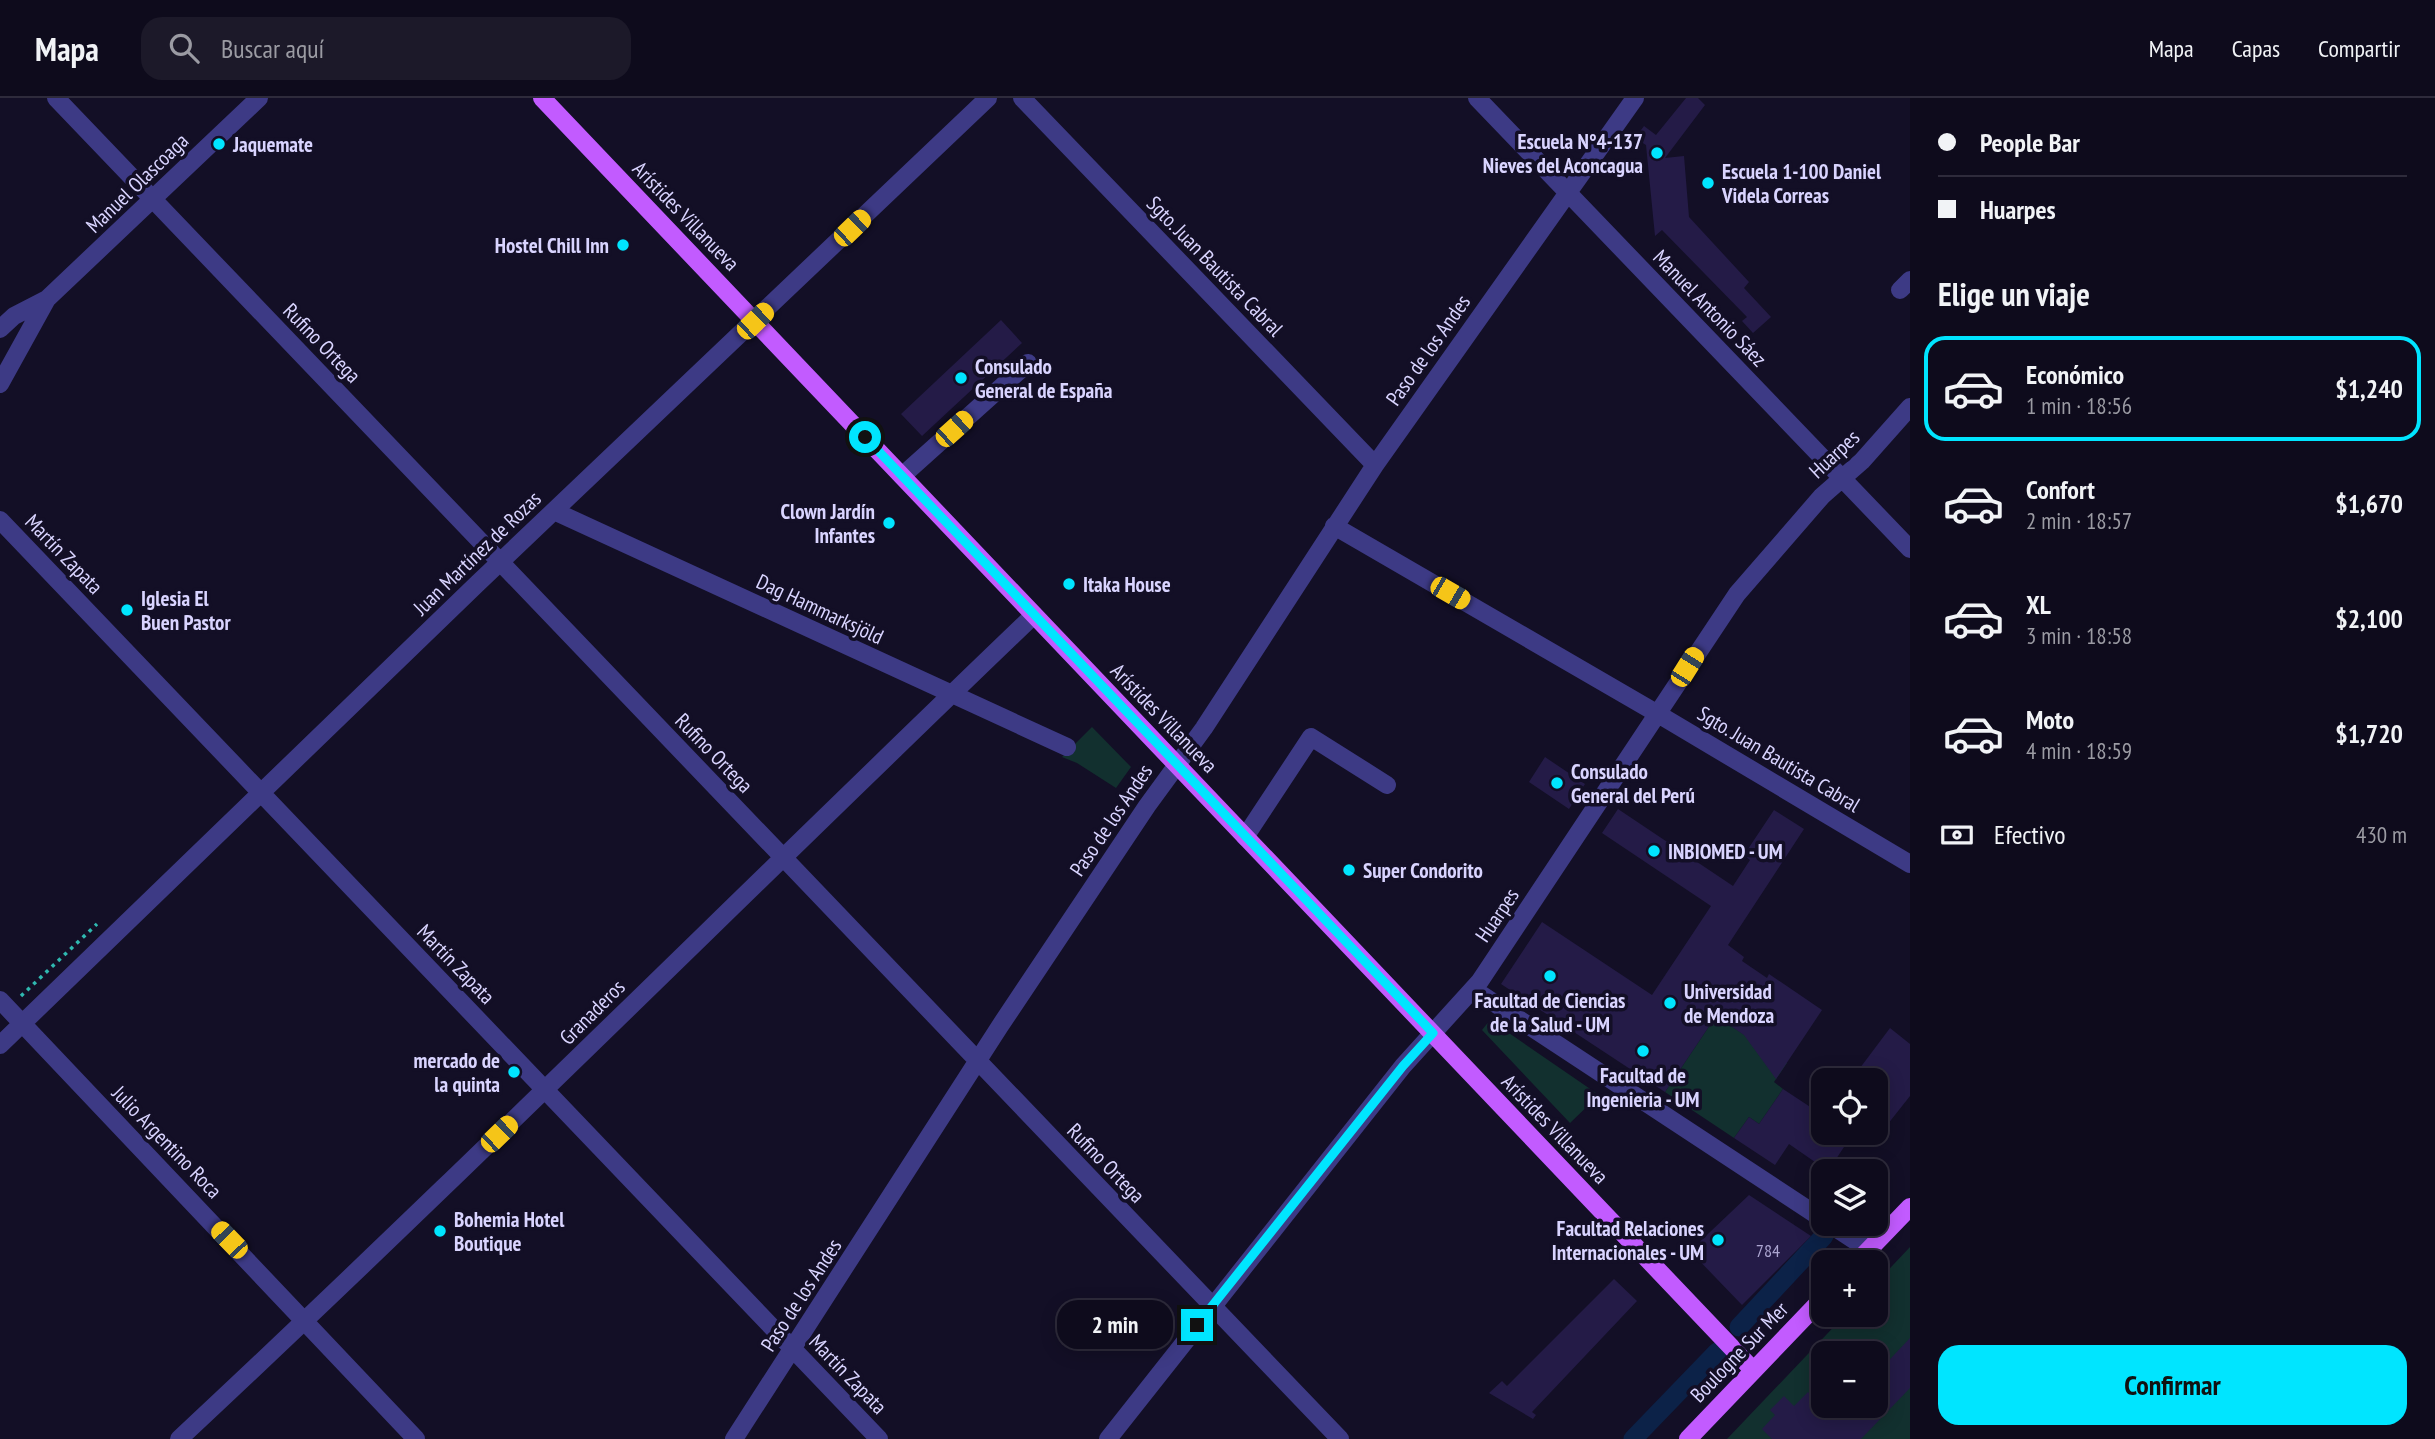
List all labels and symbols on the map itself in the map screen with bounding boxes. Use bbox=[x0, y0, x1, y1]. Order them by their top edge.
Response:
street label: Manuel Olascoaga bbox=[80, 127, 194, 239]
place label: Escuela N°4-137 Nieves del Aconcagua bbox=[1483, 128, 1643, 179]
place label: Jaquemate bbox=[232, 131, 313, 158]
marker: Jaquemate bbox=[211, 136, 227, 152]
marker: Escuela N°4-137 Nieves del Aconcagua bbox=[1649, 145, 1665, 161]
street label: Arístides Villanueva bbox=[627, 155, 745, 277]
place label: Escuela 1-100 Daniel Videla Correas bbox=[1721, 158, 1882, 209]
marker: Escuela 1-100 Daniel Videla Correas bbox=[1700, 175, 1716, 191]
street label: Sgto. Juan Bautista Cabral bbox=[1141, 190, 1289, 342]
car bbox=[830, 206, 875, 250]
place label: Hostel Chill Inn bbox=[495, 232, 609, 259]
marker: Hostel Chill Inn bbox=[615, 237, 631, 253]
street label: Manuel Antonio Sáez bbox=[1647, 244, 1773, 372]
street label: Paso de los Andes bbox=[1380, 289, 1476, 411]
street label: Rufino Ortega bbox=[277, 297, 367, 389]
car bbox=[733, 299, 778, 343]
place label: Consulado General de España bbox=[975, 353, 1113, 404]
marker: Consulado General de España bbox=[953, 370, 969, 386]
car bbox=[932, 407, 977, 451]
route start bbox=[849, 421, 881, 453]
street label: Huarpes bbox=[1803, 424, 1865, 484]
street label: Juan Martínez de Rozas bbox=[407, 485, 547, 621]
place label: Clown Jardín Infantes bbox=[780, 498, 875, 549]
street label: Martín Zapata bbox=[19, 508, 109, 600]
marker: Clown Jardín Infantes bbox=[881, 515, 897, 531]
street label: Dag Hammarksjöld bbox=[752, 568, 888, 650]
place label: Itaka House bbox=[1083, 571, 1171, 598]
car bbox=[1427, 573, 1474, 613]
marker: Itaka House bbox=[1061, 576, 1077, 592]
place label: Iglesia El Buen Pastor bbox=[141, 585, 231, 636]
marker: Iglesia El Buen Pastor bbox=[119, 602, 135, 618]
car bbox=[1667, 644, 1708, 690]
street label: Arístides Villanueva bbox=[1105, 657, 1223, 779]
street label: Sgto. Juan Bautista Cabral bbox=[1693, 700, 1865, 818]
street label: Rufino Ortega bbox=[669, 707, 759, 799]
place label: Consulado General del Perú bbox=[1571, 758, 1695, 809]
street label: Paso de los Andes bbox=[1064, 759, 1158, 881]
marker: Consulado General del Perú bbox=[1549, 775, 1565, 791]
place label: INBIOMED - UM bbox=[1668, 838, 1783, 865]
marker: INBIOMED - UM bbox=[1646, 843, 1662, 859]
place label: Super Condorito bbox=[1363, 857, 1483, 884]
marker: Super Condorito bbox=[1341, 862, 1357, 878]
street label: Huarpes bbox=[1469, 883, 1525, 947]
street label: Martín Zapata bbox=[411, 918, 501, 1010]
marker: Facultad de Ciencias de la Salud - UM bbox=[1542, 968, 1558, 984]
street label: Granaderos bbox=[554, 974, 630, 1050]
place label: Universidad de Mendoza bbox=[1684, 978, 1775, 1029]
place label: Facultad de Ciencias de la Salud - UM bbox=[1475, 987, 1625, 1038]
marker: Universidad de Mendoza bbox=[1662, 995, 1678, 1011]
marker: Facultad de Ingenieria - UM bbox=[1635, 1043, 1651, 1059]
place label: mercado de la quinta bbox=[414, 1047, 500, 1098]
place label: Facultad de Ingenieria - UM bbox=[1587, 1062, 1699, 1113]
marker: mercado de la quinta bbox=[506, 1064, 522, 1080]
street label: Arístides Villanueva bbox=[1496, 1068, 1614, 1190]
street label: Julio Argentino Roca bbox=[106, 1079, 228, 1204]
car bbox=[477, 1112, 522, 1156]
street label: Rufino Ortega bbox=[1061, 1117, 1151, 1209]
place label: Bohemia Hotel Boutique bbox=[454, 1206, 565, 1257]
place label: Facultad Relaciones Internacionales - UM bbox=[1552, 1215, 1704, 1266]
car bbox=[207, 1218, 252, 1262]
marker: Bohemia Hotel Boutique bbox=[432, 1223, 448, 1239]
marker: Facultad Relaciones Internacionales - UM bbox=[1710, 1232, 1726, 1248]
street label: Paso de los Andes bbox=[755, 1234, 847, 1356]
house number: 784 bbox=[1756, 1239, 1780, 1262]
street label: Boulogne Sur Mer bbox=[1684, 1296, 1794, 1408]
callout: 2 min bbox=[1057, 1300, 1172, 1350]
route end bbox=[1181, 1309, 1213, 1341]
street label: Martín Zapata bbox=[803, 1328, 893, 1420]

